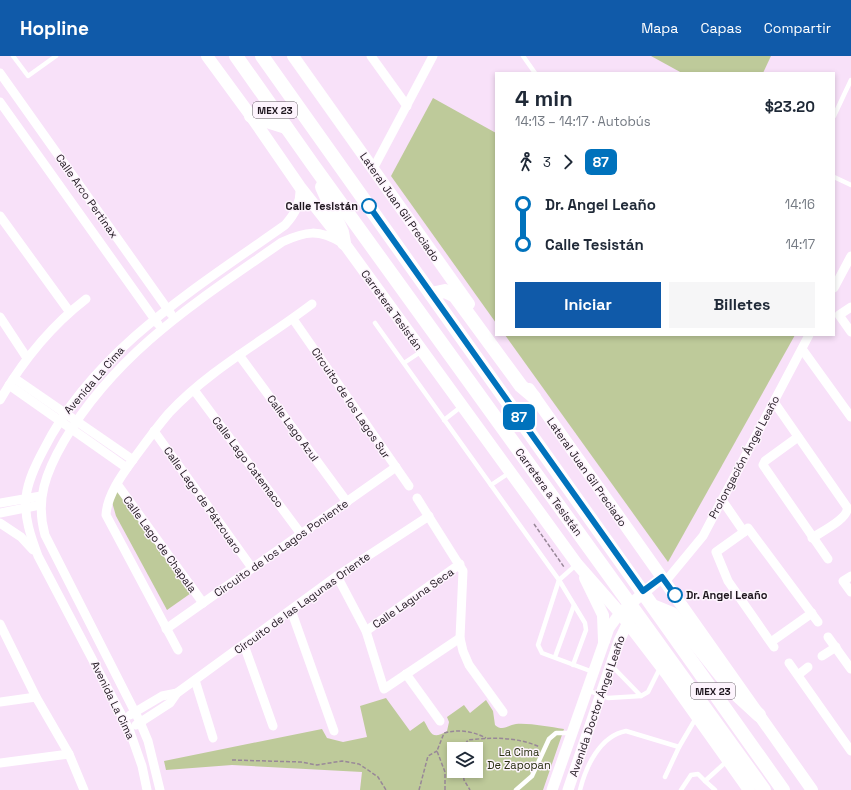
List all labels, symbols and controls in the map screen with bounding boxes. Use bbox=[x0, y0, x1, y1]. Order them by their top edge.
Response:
text: Hopline bbox=[20, 16, 89, 41]
text: Mapa bbox=[641, 19, 678, 37]
text: Capas bbox=[700, 19, 742, 37]
text: Compartir bbox=[764, 19, 831, 37]
text: 4 min bbox=[515, 84, 573, 112]
text: $23.20 bbox=[765, 97, 815, 116]
road number: MEX 23 bbox=[253, 102, 297, 118]
text: 14:13 – 14:17 · Autobús bbox=[515, 113, 651, 130]
street label: Lateral Juan Gil Preciado bbox=[357, 150, 443, 264]
street label: Calle Arco Pertinax bbox=[53, 151, 122, 241]
icon: walk bbox=[515, 151, 537, 173]
icon: forward bbox=[557, 151, 579, 173]
text: 87 bbox=[593, 153, 609, 171]
text: 3 bbox=[543, 154, 551, 171]
text: Dr. Angel Leaño bbox=[545, 195, 656, 214]
text: 14:16 bbox=[785, 196, 815, 213]
marker: Calle Tesistán bbox=[361, 198, 377, 214]
place label: Calle Tesistán bbox=[286, 199, 358, 213]
text: Calle Tesistán bbox=[545, 235, 644, 254]
text: 14:17 bbox=[785, 236, 815, 253]
street label: Carretera Tesistán bbox=[358, 267, 426, 353]
button: Iniciar bbox=[515, 282, 661, 328]
button: Billetes bbox=[669, 282, 815, 328]
street label: Avenida La Cima bbox=[61, 343, 128, 417]
street label: Circuito de los Lagos Sur bbox=[309, 345, 393, 461]
street label: Calle Lago Azul bbox=[264, 392, 322, 464]
street label: Prolongación Ángel Leaño bbox=[706, 393, 783, 521]
line badge: 87 bbox=[501, 404, 537, 430]
text: 87 bbox=[511, 408, 527, 426]
street label: Calle Lago Catemaco bbox=[209, 414, 287, 510]
street label: Lateral Juan Gil Preciado bbox=[544, 415, 630, 529]
street label: Calle Lago de Pátzcuaro bbox=[161, 444, 245, 556]
street label: Carretera a Tesistán bbox=[512, 445, 586, 539]
street label: Calle Lago de Chapala bbox=[120, 493, 200, 596]
street label: Circuito de los Lagos Poniente bbox=[211, 496, 351, 600]
street label: Circuito de las Lagunas Oriente bbox=[231, 549, 373, 657]
street label: Calle Laguna Seca bbox=[370, 564, 457, 631]
marker: Dr. Angel Leaño bbox=[667, 587, 683, 603]
place label: Dr. Angel Leaño bbox=[686, 588, 768, 602]
street label: Avenida Doctor Ángel Leaño bbox=[566, 633, 628, 779]
street label: Avenida La Cima bbox=[88, 659, 138, 742]
road number: MEX 23 bbox=[691, 683, 735, 699]
map controls bbox=[447, 742, 483, 778]
button: layers bbox=[447, 742, 483, 778]
park label: La Cima De Zapopan bbox=[487, 745, 551, 772]

